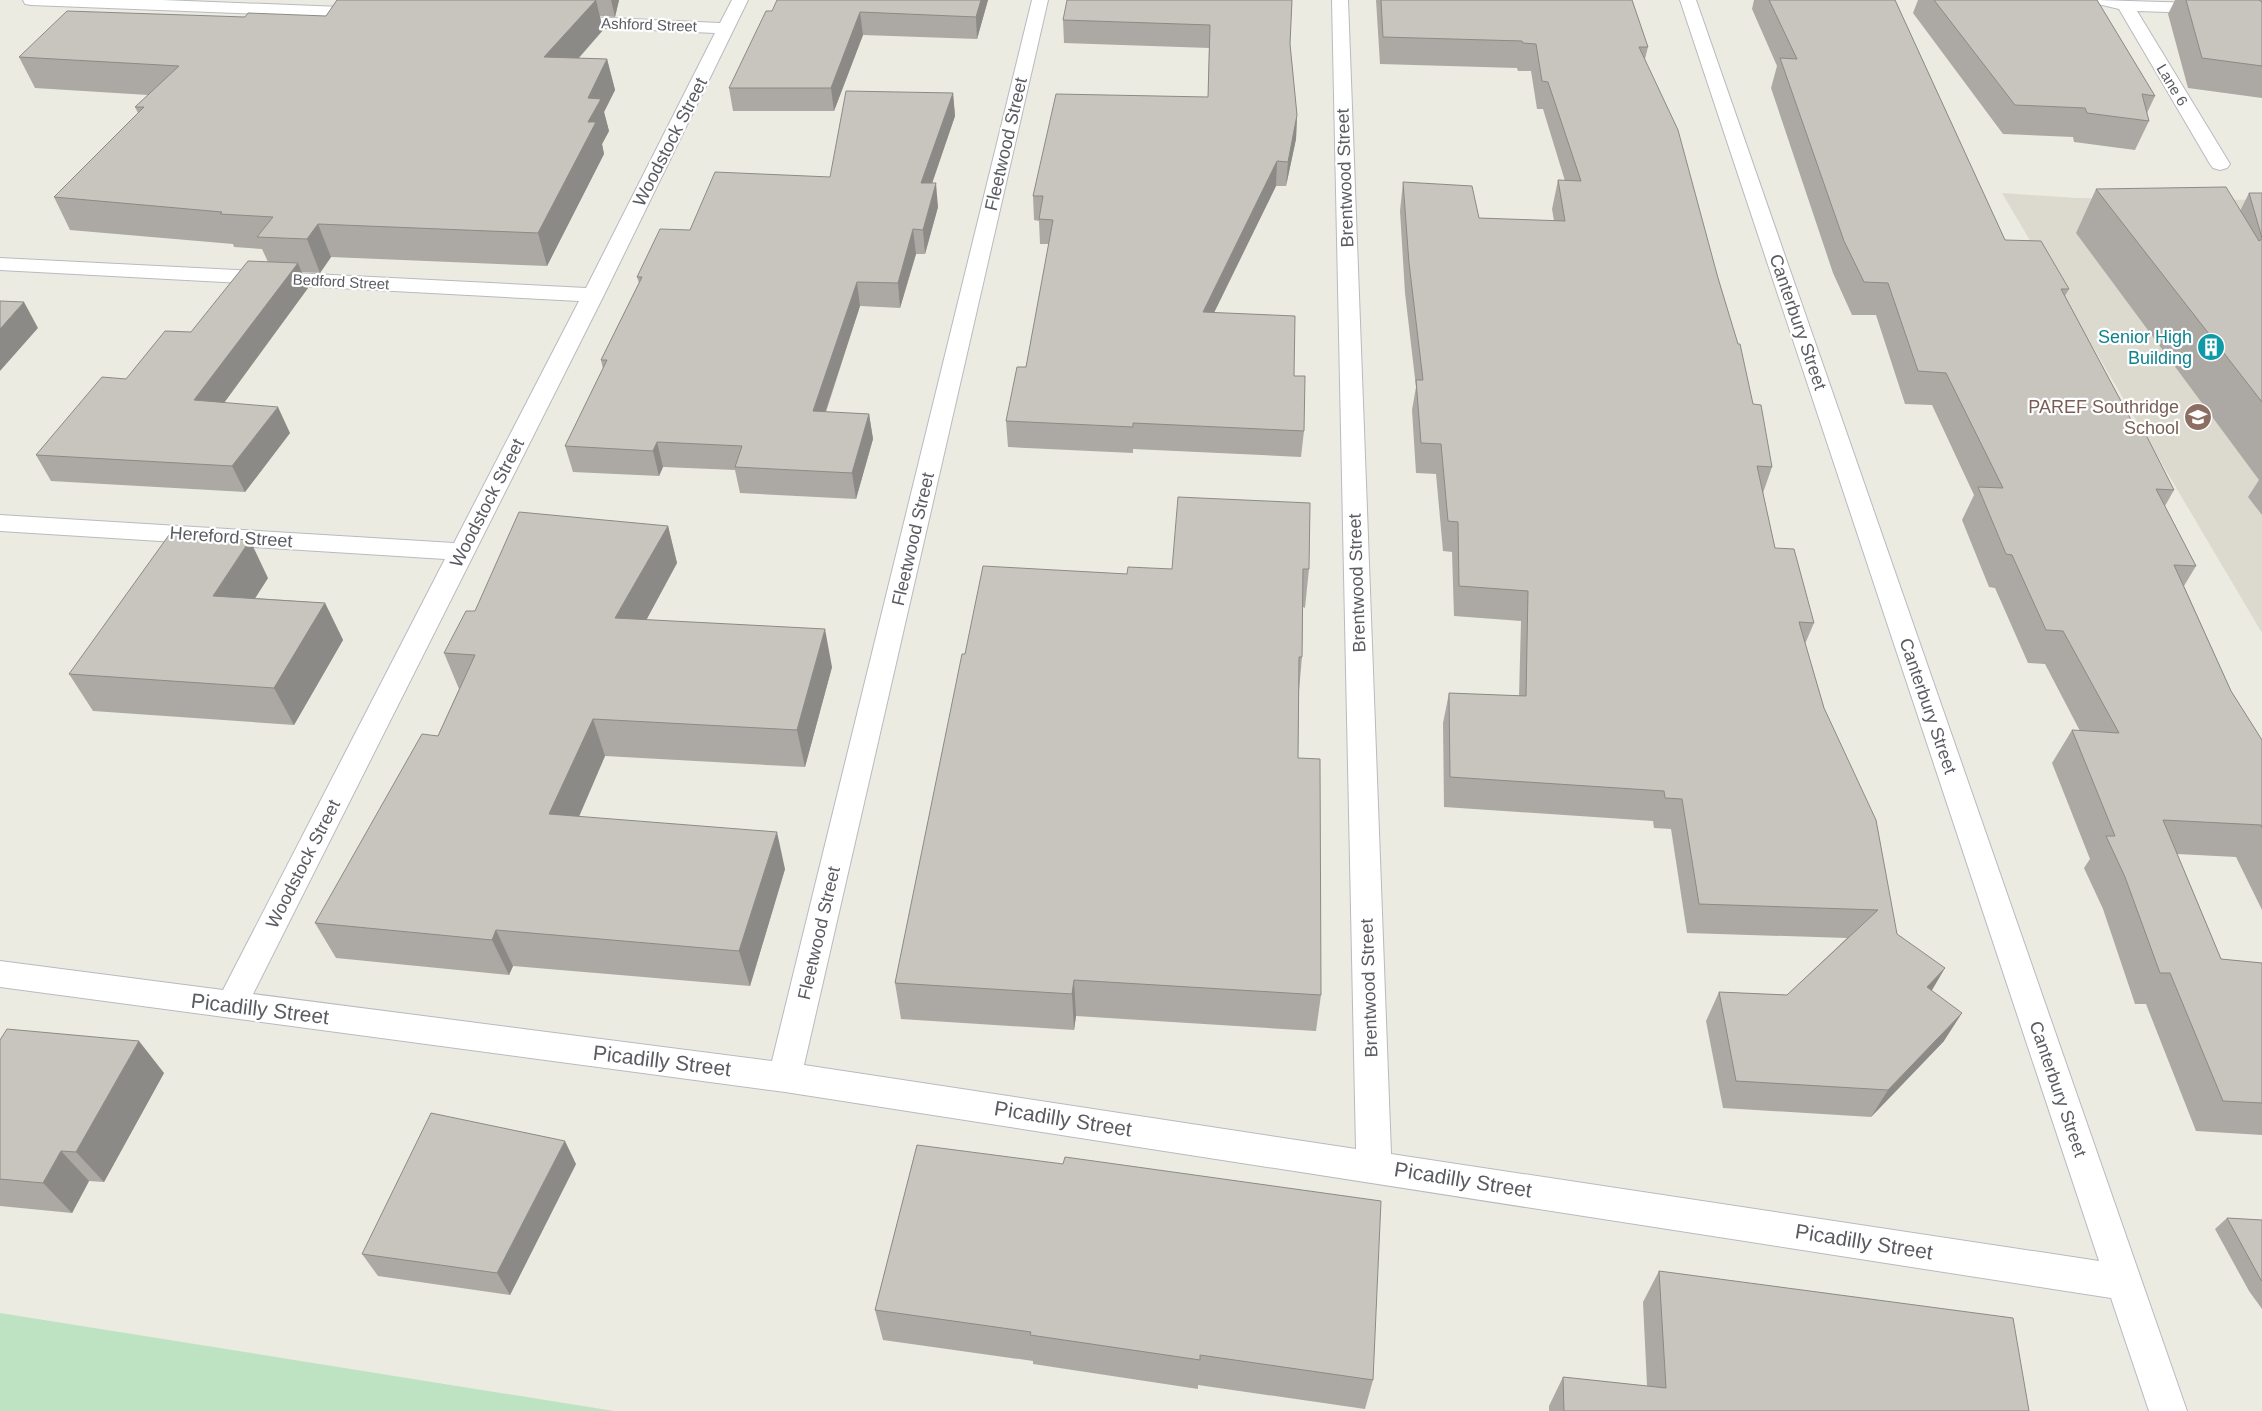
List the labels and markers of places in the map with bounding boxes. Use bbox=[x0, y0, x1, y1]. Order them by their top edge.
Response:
place label: Senior High Building bbox=[2098, 327, 2192, 368]
building icon: Senior High Building bbox=[2196, 332, 2226, 362]
place label: PAREF Southridge School bbox=[2028, 397, 2179, 438]
school or university icon: PAREF Southridge School bbox=[2183, 402, 2213, 432]

